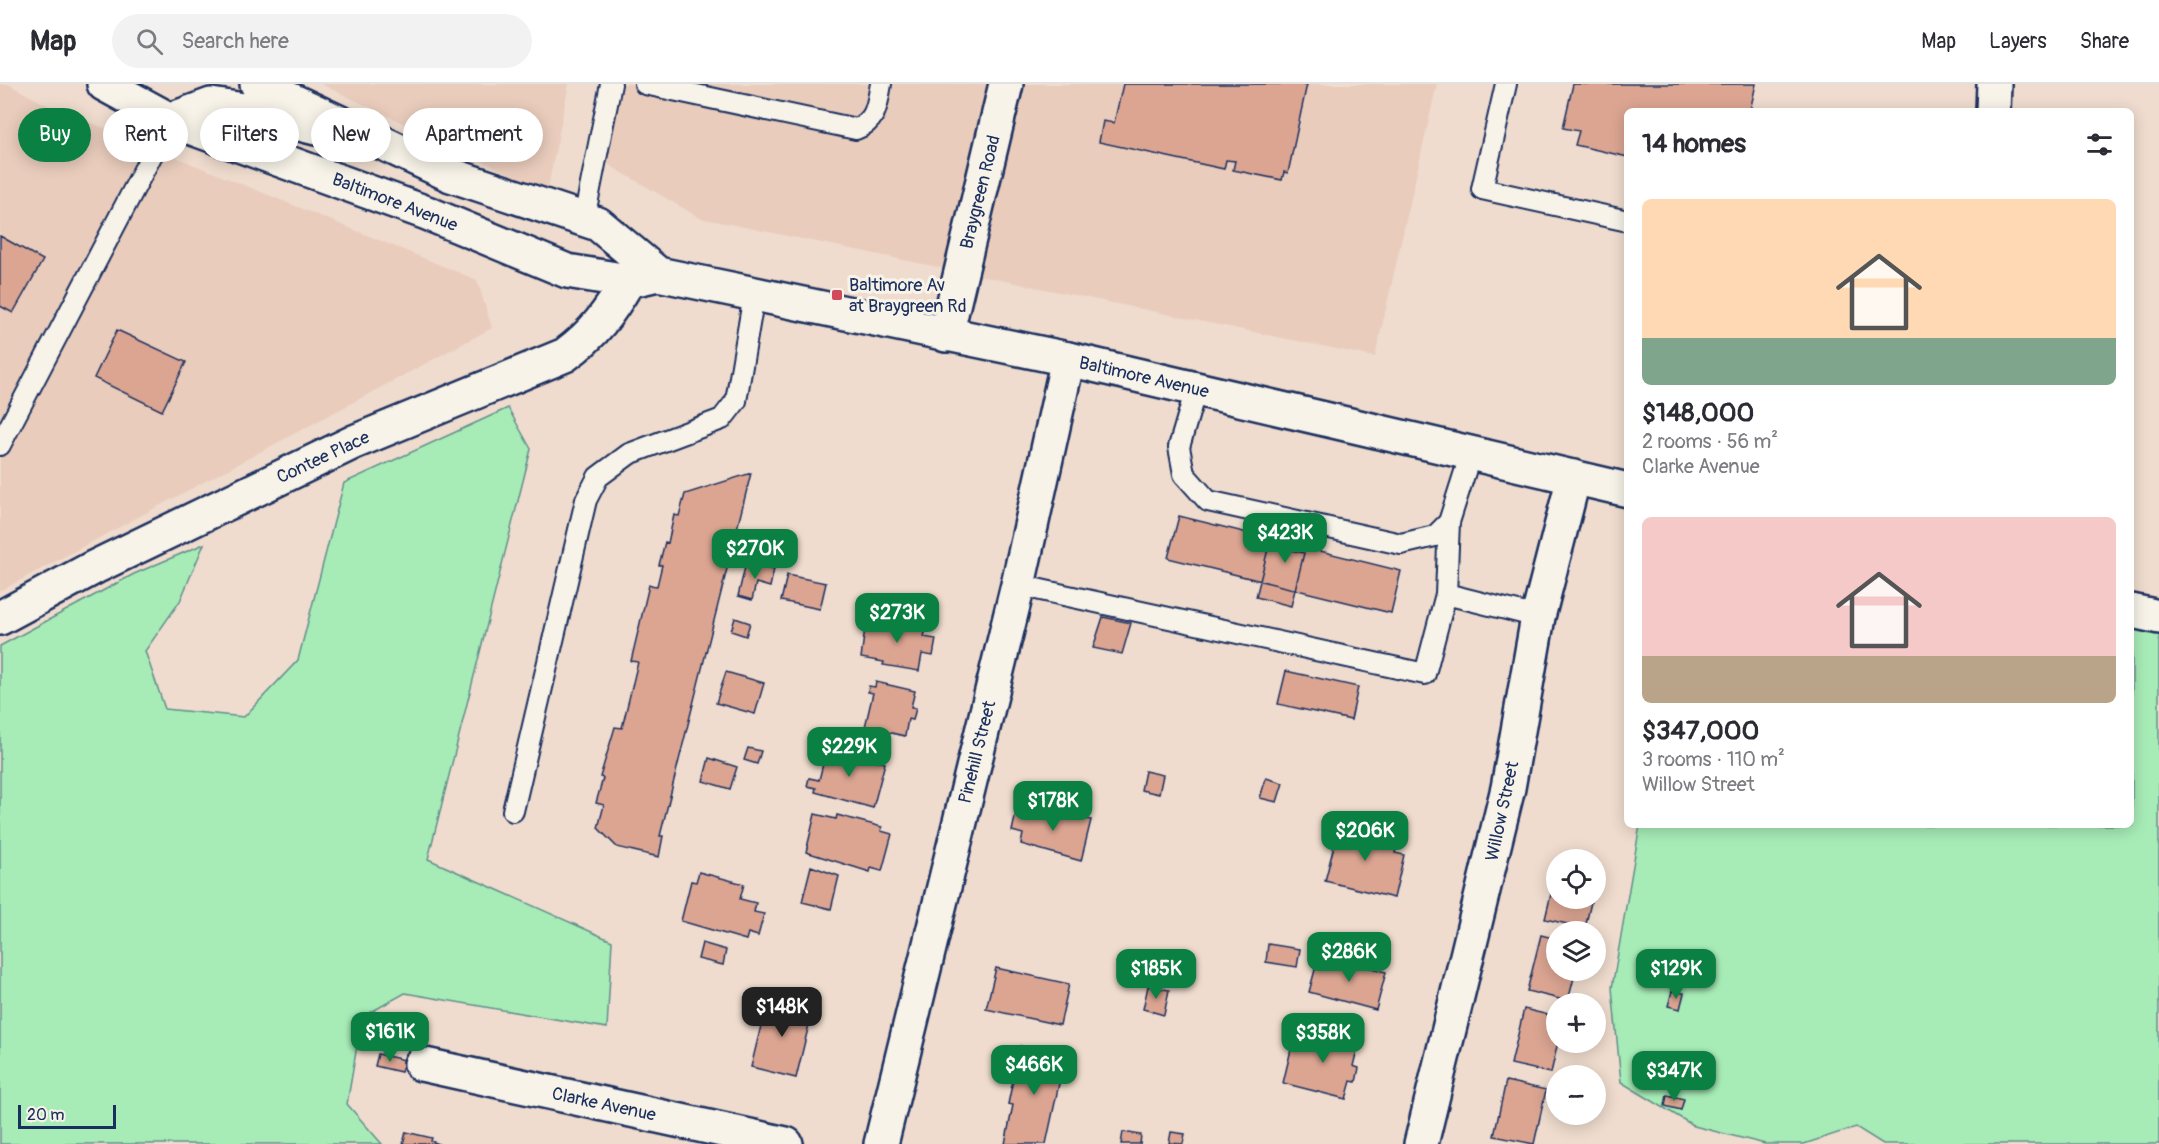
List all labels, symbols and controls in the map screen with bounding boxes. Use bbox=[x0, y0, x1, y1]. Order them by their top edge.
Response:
search box bbox=[112, 14, 532, 68]
text: Map bbox=[30, 24, 76, 59]
icon: search bbox=[133, 25, 166, 58]
text: Search here bbox=[181, 27, 289, 55]
text: Map bbox=[1921, 28, 1956, 55]
text: Layers bbox=[1989, 28, 2047, 55]
text: Share bbox=[2080, 28, 2129, 55]
chip: Buy bbox=[18, 108, 91, 162]
chip: Rent bbox=[103, 108, 188, 162]
chip: Filters bbox=[200, 108, 299, 162]
chip: New bbox=[311, 108, 391, 162]
chip: Apartment bbox=[403, 108, 543, 162]
text: 14 homes bbox=[1642, 128, 1746, 160]
icon: filters bbox=[2083, 128, 2116, 161]
street label: Braygreen Road bbox=[955, 133, 1006, 251]
street label: Baltimore Avenue bbox=[329, 168, 461, 237]
icon: home bbox=[1825, 238, 1933, 346]
place label: Baltimore Av at Braygreen Rd bbox=[849, 274, 967, 318]
marker: Baltimore Av at Braygreen Rd bbox=[830, 288, 844, 302]
street label: Baltimore Avenue bbox=[1077, 351, 1211, 404]
text: $148,000 bbox=[1642, 397, 1754, 429]
street label: Contee Place bbox=[273, 426, 374, 489]
text: 2 rooms · 56 m² bbox=[1642, 429, 1778, 454]
text: Clarke Avenue bbox=[1642, 454, 1760, 479]
pin: $423K bbox=[1243, 513, 1327, 564]
text: $423K bbox=[1257, 520, 1313, 545]
pin: $270K bbox=[713, 529, 797, 580]
text: $270K bbox=[726, 536, 784, 561]
icon: home bbox=[1825, 556, 1933, 664]
pin: $273K bbox=[855, 593, 939, 644]
text: $273K bbox=[869, 600, 925, 625]
street label: Pinehill Street bbox=[954, 698, 1002, 806]
text: $347,000 bbox=[1642, 715, 1759, 747]
pin: $229K bbox=[807, 727, 891, 778]
text: $229K bbox=[821, 734, 877, 759]
text: 3 rooms · 110 m² bbox=[1642, 747, 1785, 772]
street label: Willow Street bbox=[1481, 758, 1524, 863]
text: Willow Street bbox=[1642, 772, 1755, 797]
pin: $178K bbox=[1011, 781, 1095, 832]
text: $178K bbox=[1027, 788, 1079, 813]
pin: $206K bbox=[1323, 811, 1407, 862]
text: $206K bbox=[1335, 818, 1395, 843]
map controls bbox=[1546, 849, 1606, 1125]
button: locate bbox=[1546, 849, 1606, 909]
button: layers bbox=[1546, 921, 1606, 981]
pin: $286K bbox=[1307, 932, 1391, 983]
text: $286K bbox=[1321, 939, 1377, 964]
pin: $185K bbox=[1114, 949, 1198, 1000]
pin: $129K bbox=[1634, 949, 1718, 1000]
text: $185K bbox=[1130, 956, 1182, 981]
text: $129K bbox=[1650, 956, 1702, 981]
pin: $148K bbox=[740, 987, 824, 1038]
button: + bbox=[1546, 993, 1606, 1053]
text: $148K bbox=[756, 994, 808, 1019]
pin: $161K bbox=[348, 1012, 432, 1063]
pin: $358K bbox=[1281, 1013, 1365, 1064]
text: $161K bbox=[365, 1019, 415, 1044]
text: $358K bbox=[1296, 1020, 1350, 1045]
pin: $466K bbox=[992, 1045, 1076, 1096]
pin: $347K bbox=[1632, 1051, 1716, 1102]
text: $466K bbox=[1005, 1052, 1063, 1077]
text: $347K bbox=[1646, 1058, 1702, 1083]
button: − bbox=[1546, 1065, 1606, 1125]
street label: Clarke Avenue bbox=[550, 1082, 658, 1127]
scale bar bbox=[18, 1102, 116, 1130]
text: 20 m bbox=[27, 1105, 65, 1125]

